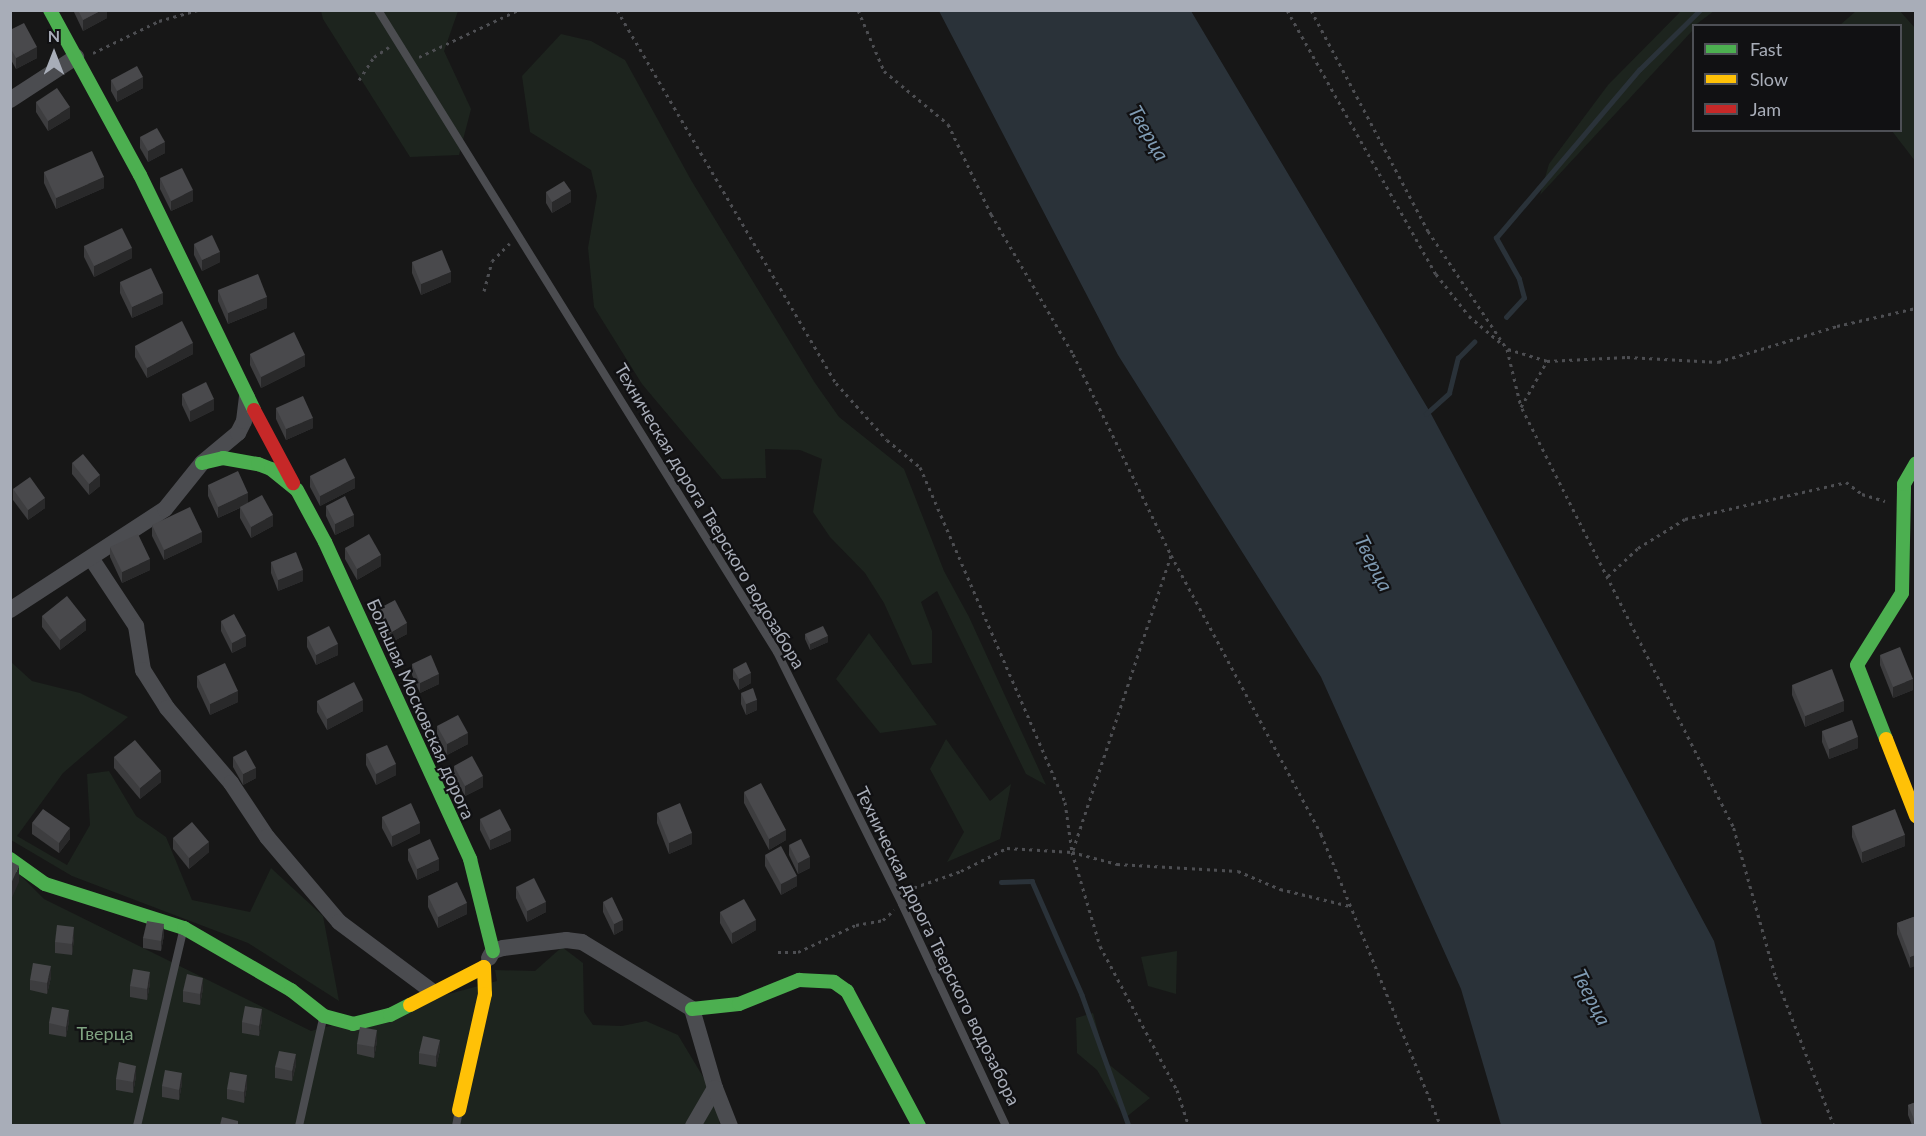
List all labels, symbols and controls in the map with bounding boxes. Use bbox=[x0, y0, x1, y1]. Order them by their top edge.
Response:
north arrow bbox=[24, 24, 84, 84]
legend bbox=[1692, 24, 1902, 132]
text: N bbox=[48, 26, 60, 45]
text: Fast bbox=[1750, 38, 1782, 60]
text: Slow bbox=[1750, 68, 1788, 90]
text: Jam bbox=[1750, 98, 1781, 120]
water label: Тверца bbox=[1124, 101, 1174, 165]
street label: Техническая дорога Тверского водозабора bbox=[610, 360, 810, 672]
water label: Тверца bbox=[1350, 531, 1398, 595]
street label: Большая Московская дорога bbox=[363, 596, 479, 822]
street label: Техническая дорога Тверского водозабора bbox=[851, 783, 1025, 1109]
water label: Тверца bbox=[1568, 965, 1616, 1029]
park label: Тверца bbox=[77, 1022, 133, 1044]

